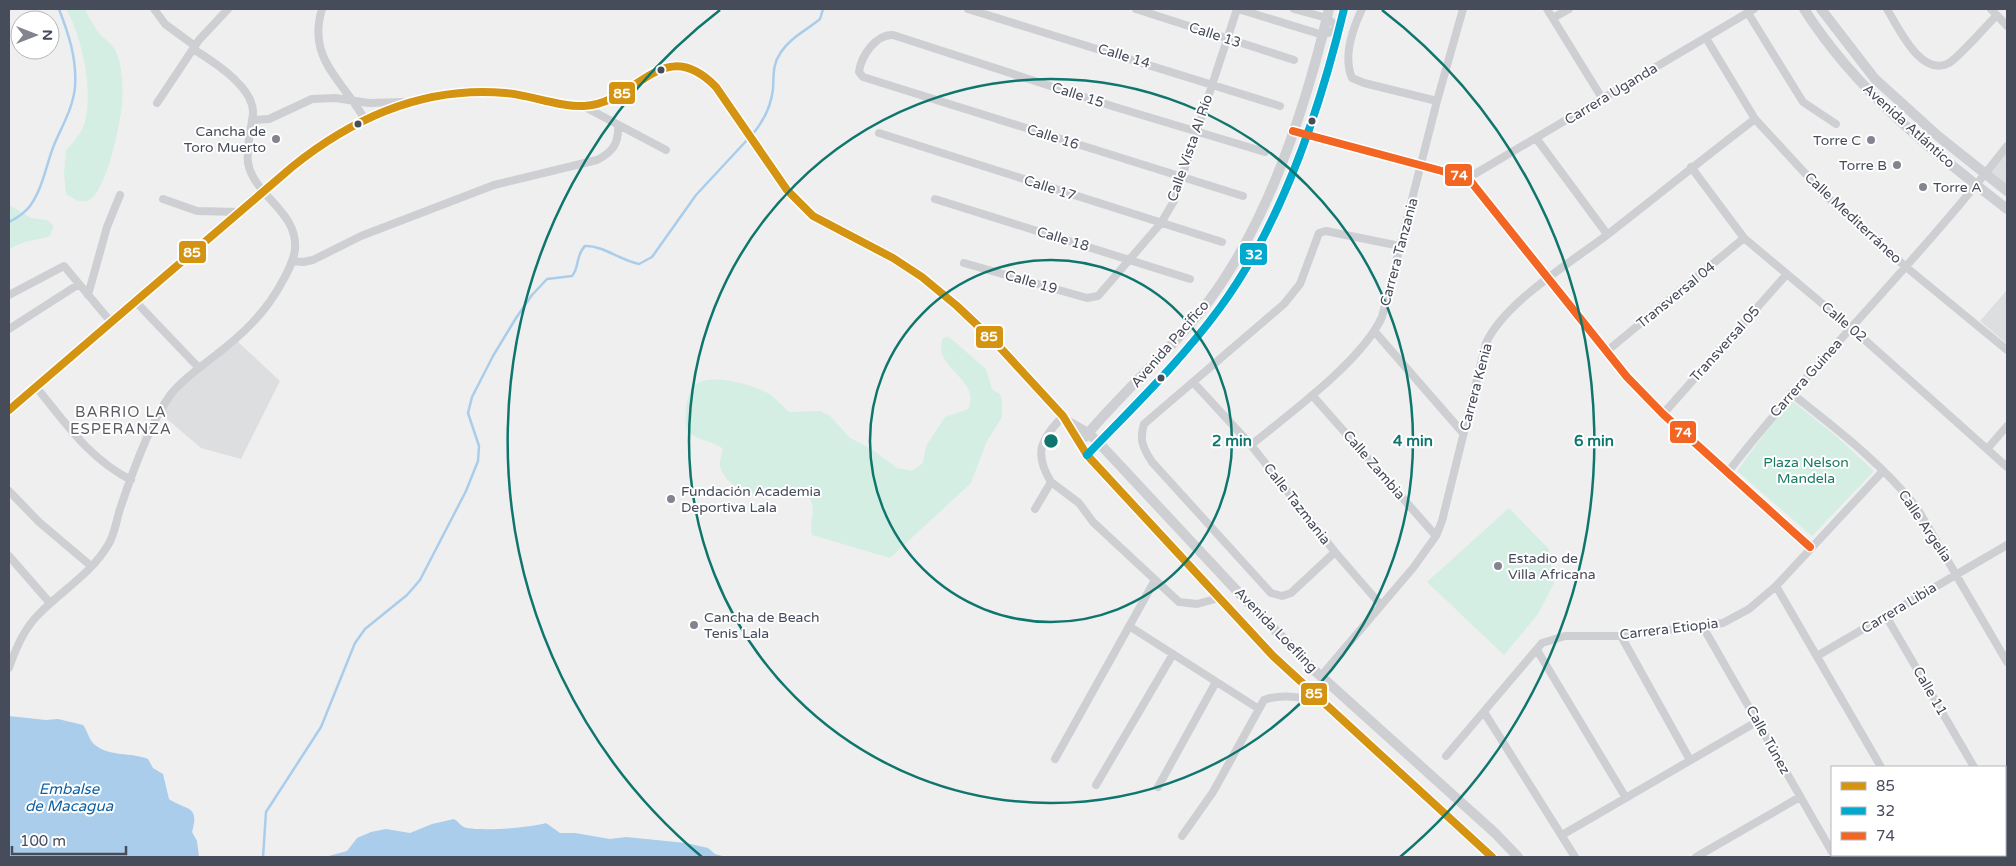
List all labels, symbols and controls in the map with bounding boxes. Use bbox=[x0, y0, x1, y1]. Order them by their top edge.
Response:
north arrow bbox=[10, 10, 60, 60]
street label: Calle 13 bbox=[1187, 19, 1243, 51]
text: N bbox=[39, 29, 56, 41]
street label: Calle 14 bbox=[1096, 40, 1152, 72]
street label: Carrera Uganda bbox=[1562, 60, 1660, 128]
unlabelled marker bbox=[656, 65, 666, 75]
street label: Calle 15 bbox=[1050, 79, 1106, 111]
street label: Avenida Atlántico bbox=[1860, 80, 1958, 172]
line badge: 85 bbox=[608, 81, 636, 105]
text: 85 bbox=[613, 85, 631, 102]
street label: Calle Vista Al Río bbox=[1164, 92, 1216, 204]
unlabelled marker bbox=[1307, 116, 1317, 126]
unlabelled marker bbox=[353, 119, 363, 129]
street label: Calle 16 bbox=[1025, 121, 1081, 153]
place label: Cancha de Toro Muerto bbox=[184, 123, 266, 156]
place label: Torre C bbox=[1813, 132, 1861, 149]
marker: Cancha de Toro Muerto bbox=[270, 133, 282, 145]
marker: Torre C bbox=[1865, 134, 1877, 146]
place label: Torre B bbox=[1839, 157, 1887, 174]
marker: Torre B bbox=[1891, 159, 1903, 171]
line badge: 74 bbox=[1444, 163, 1473, 187]
text: 74 bbox=[1450, 167, 1468, 184]
street label: Calle Mediterráneo bbox=[1801, 169, 1905, 267]
street label: Calle 17 bbox=[1022, 172, 1078, 204]
place label: Torre A bbox=[1933, 179, 1982, 196]
marker: Torre A bbox=[1917, 181, 1929, 193]
street label: Carrera Tanzania bbox=[1376, 196, 1422, 308]
street label: Calle 18 bbox=[1035, 223, 1091, 255]
line badge: 85 bbox=[178, 240, 207, 264]
line badge: 32 bbox=[1239, 242, 1268, 266]
text: 85 bbox=[183, 244, 201, 261]
text: 32 bbox=[1245, 246, 1263, 263]
street label: Transversal 04 bbox=[1633, 258, 1719, 332]
street label: Calle 19 bbox=[1003, 266, 1059, 298]
street label: Avenida Pacífico bbox=[1127, 297, 1213, 391]
street label: Calle 02 bbox=[1818, 298, 1870, 346]
street label: Transversal 05 bbox=[1687, 303, 1763, 385]
line badge: 85 bbox=[975, 325, 1004, 349]
text: 85 bbox=[980, 328, 998, 345]
street label: Carrera Guinea bbox=[1766, 335, 1846, 421]
street label: Carrera Kenia bbox=[1456, 341, 1496, 433]
unlabelled marker bbox=[1156, 373, 1166, 383]
district label: BARRIO LA ESPERANZA bbox=[70, 403, 172, 438]
line badge: 74 bbox=[1669, 420, 1697, 444]
text: 74 bbox=[1674, 424, 1692, 441]
street label: Calle Zambia bbox=[1339, 427, 1409, 503]
centre of rings bbox=[1042, 432, 1060, 450]
text: 2 min bbox=[1212, 432, 1252, 450]
text: 4 min bbox=[1393, 432, 1433, 450]
text: 6 min bbox=[1574, 432, 1614, 450]
park label: Plaza Nelson Mandela bbox=[1763, 454, 1849, 487]
street label: Calle Tazmania bbox=[1260, 460, 1334, 548]
place label: Fundación Academia Deportiva Lala bbox=[681, 483, 821, 516]
street label: Calle Argelia bbox=[1895, 487, 1955, 565]
marker: Fundación Academia Deportiva Lala bbox=[665, 493, 677, 505]
place label: Estadio de Villa Africana bbox=[1508, 550, 1596, 583]
marker: Estadio de Villa Africana bbox=[1492, 560, 1504, 572]
street label: Carrera Libia bbox=[1858, 579, 1940, 637]
street label: Avenida Loefling bbox=[1231, 584, 1321, 676]
place label: Cancha de Beach Tenis Lala bbox=[704, 609, 819, 642]
street label: Carrera Etiopia bbox=[1619, 615, 1719, 643]
marker: Cancha de Beach Tenis Lala bbox=[688, 619, 700, 631]
street label: Calle 11 bbox=[1909, 663, 1951, 719]
line badge: 85 bbox=[1300, 682, 1328, 706]
text: 85 bbox=[1305, 685, 1323, 702]
street label: Calle Túnez bbox=[1742, 703, 1794, 777]
legend bbox=[1831, 766, 2006, 856]
text: 85 bbox=[1876, 777, 1895, 795]
water label: Embalse de Macagua bbox=[25, 780, 114, 815]
text: 32 bbox=[1876, 802, 1895, 820]
scale bar bbox=[12, 824, 126, 856]
text: 74 bbox=[1876, 827, 1895, 845]
text: 100 m bbox=[20, 832, 66, 850]

